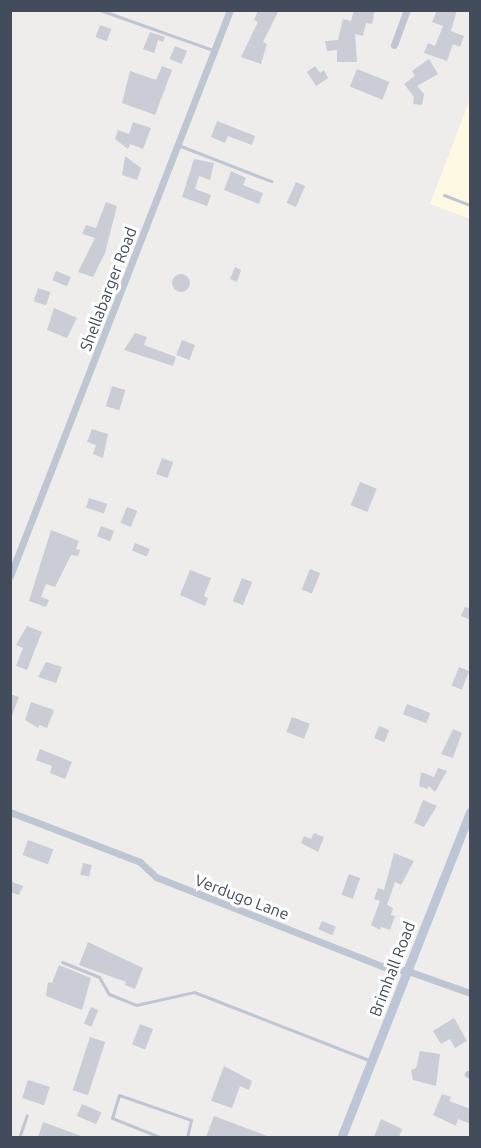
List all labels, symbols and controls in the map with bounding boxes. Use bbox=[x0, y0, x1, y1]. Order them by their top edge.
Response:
street label: Shellabarger Road bbox=[76, 224, 140, 354]
street label: Verdugo Lane bbox=[192, 870, 292, 924]
street label: Brimhall Road bbox=[365, 919, 419, 1019]

